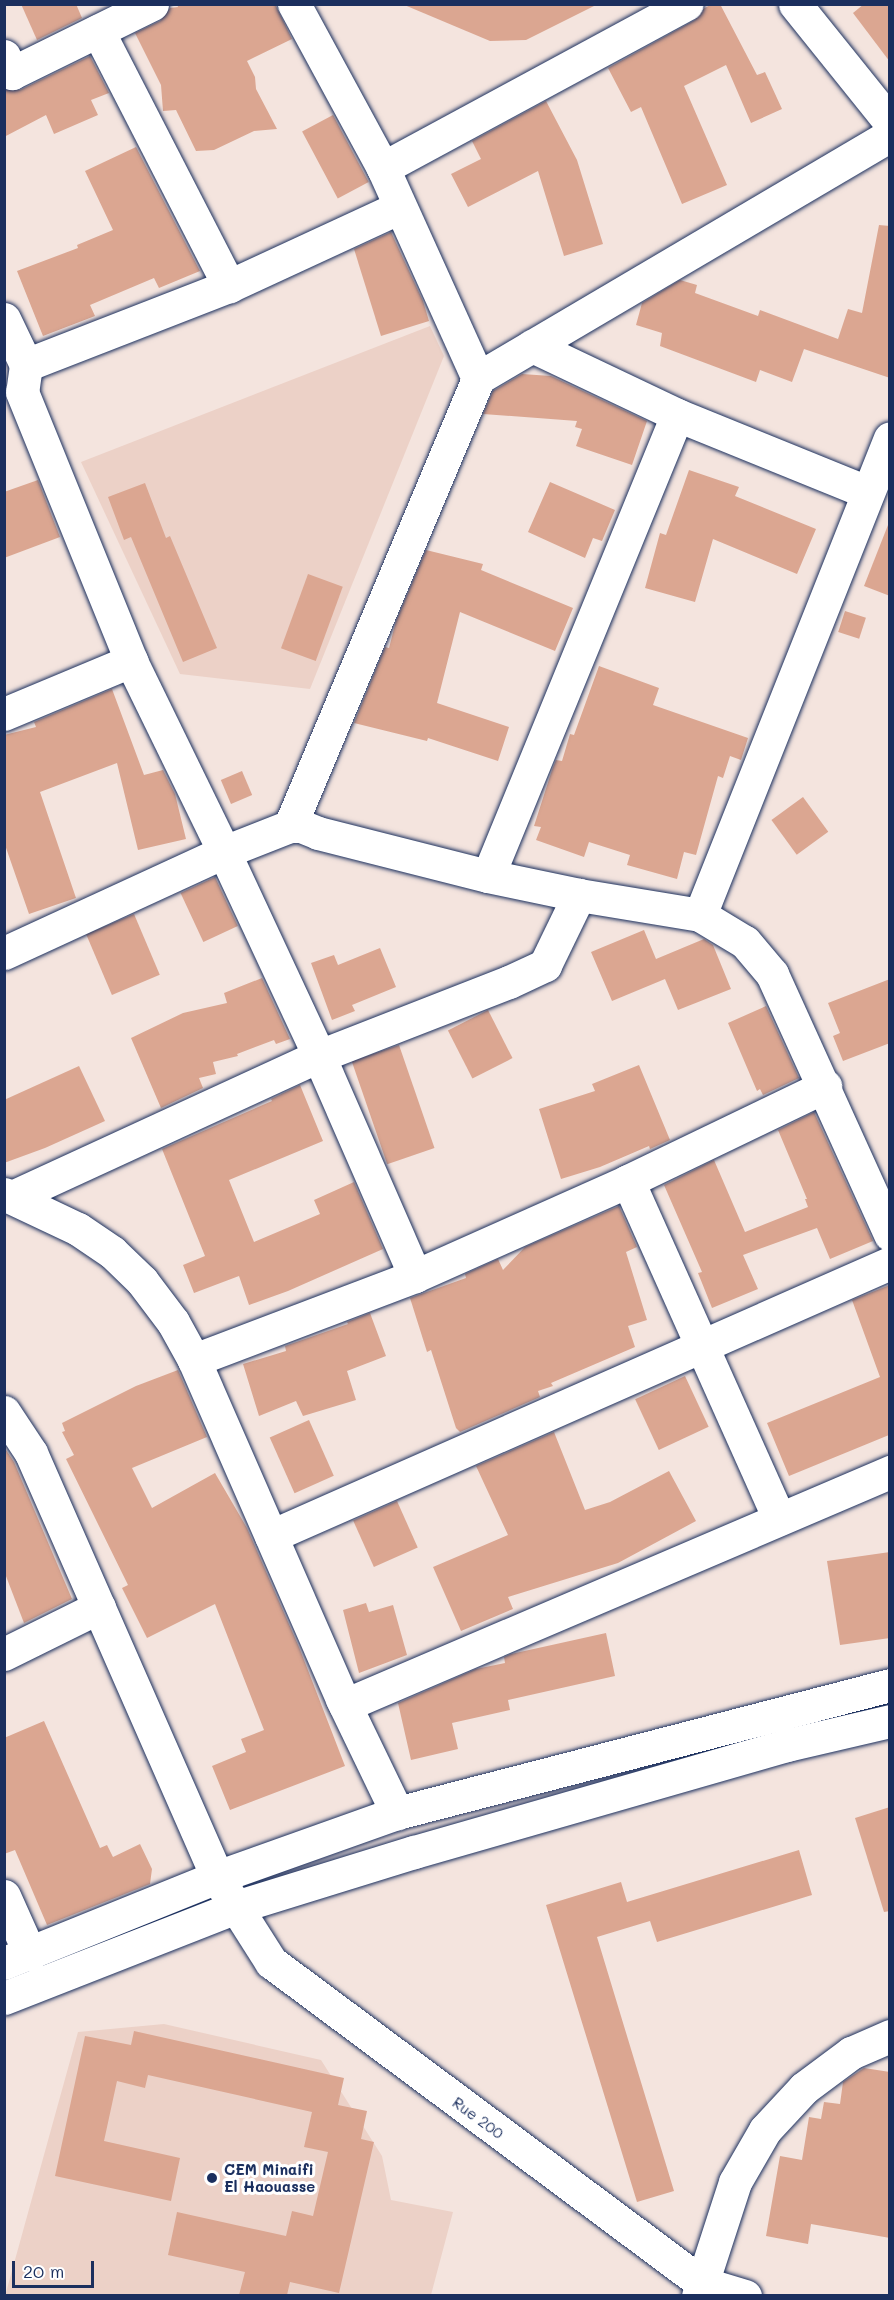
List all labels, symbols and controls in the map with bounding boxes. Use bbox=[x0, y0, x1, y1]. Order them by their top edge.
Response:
street label: Rue 200 bbox=[449, 2093, 507, 2143]
place label: CEM Minaifi El Haouasse bbox=[224, 2160, 315, 2195]
marker: CEM Minaifi El Haouasse bbox=[205, 2171, 219, 2185]
scale bar bbox=[15, 2249, 98, 2287]
text: 20 m bbox=[23, 2259, 64, 2283]

